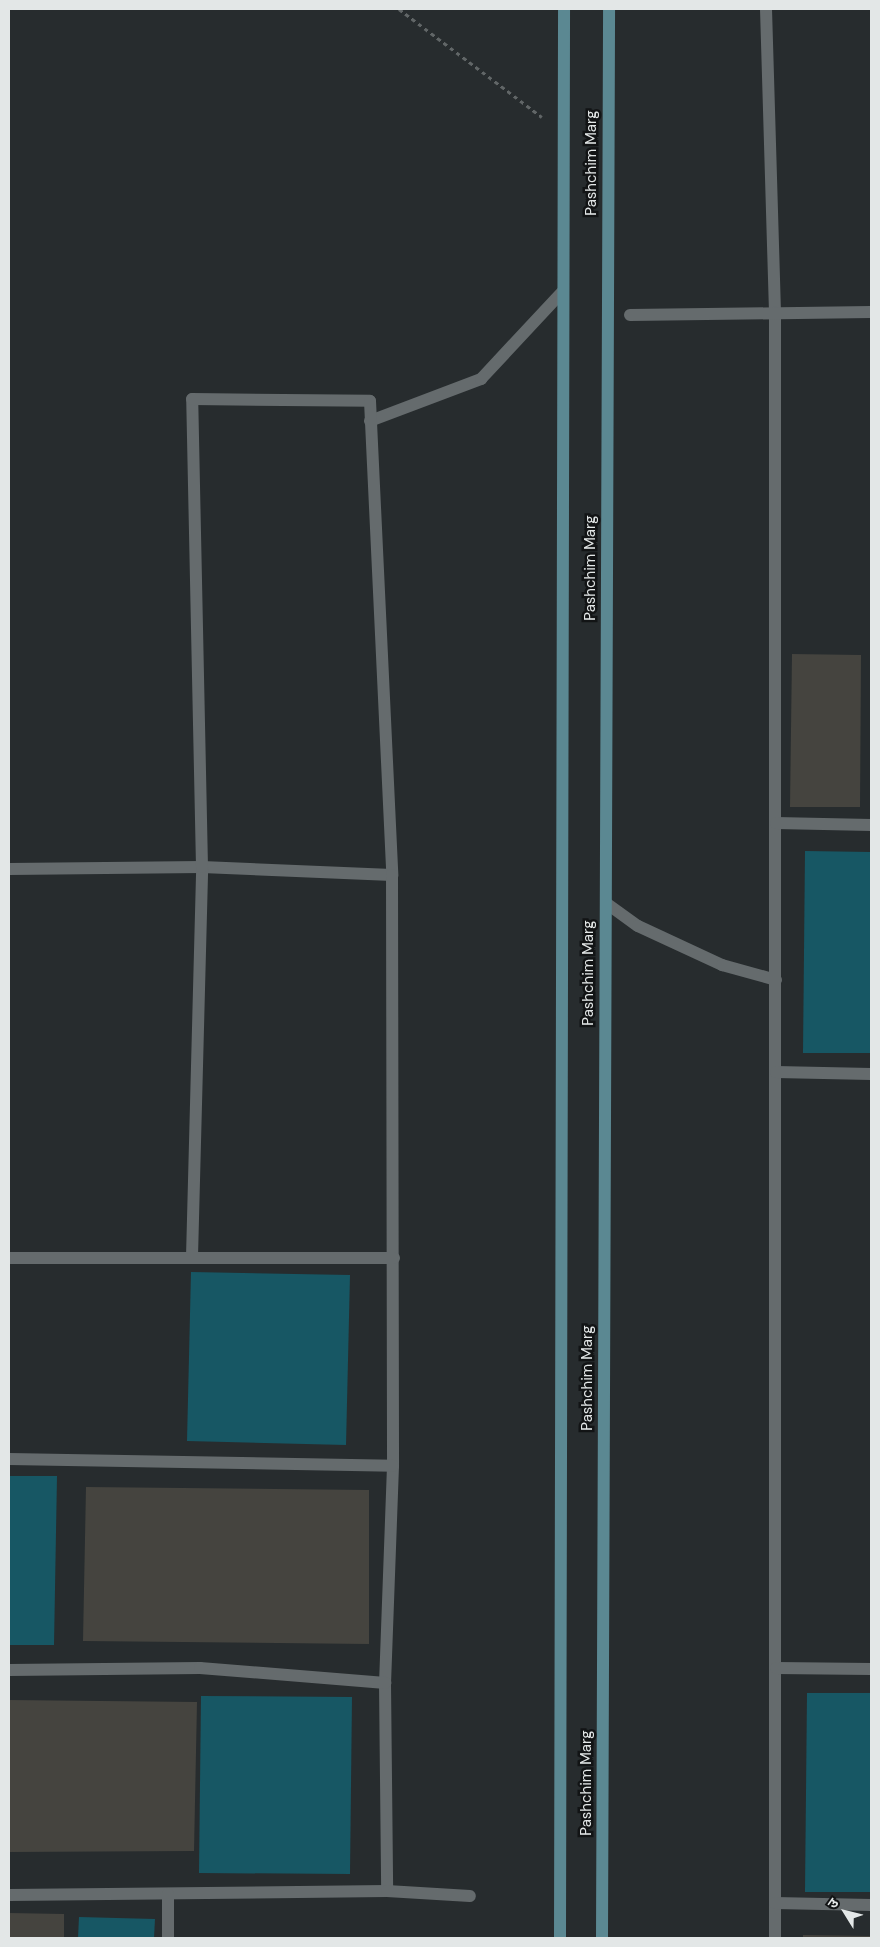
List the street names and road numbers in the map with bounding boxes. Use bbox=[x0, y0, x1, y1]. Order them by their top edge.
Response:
street label: Pashchim Marg bbox=[583, 110, 601, 216]
street label: Pashchim Marg bbox=[582, 515, 600, 621]
street label: Pashchim Marg bbox=[580, 920, 598, 1026]
street label: Pashchim Marg bbox=[579, 1325, 597, 1431]
street label: Pashchim Marg bbox=[578, 1730, 596, 1836]

